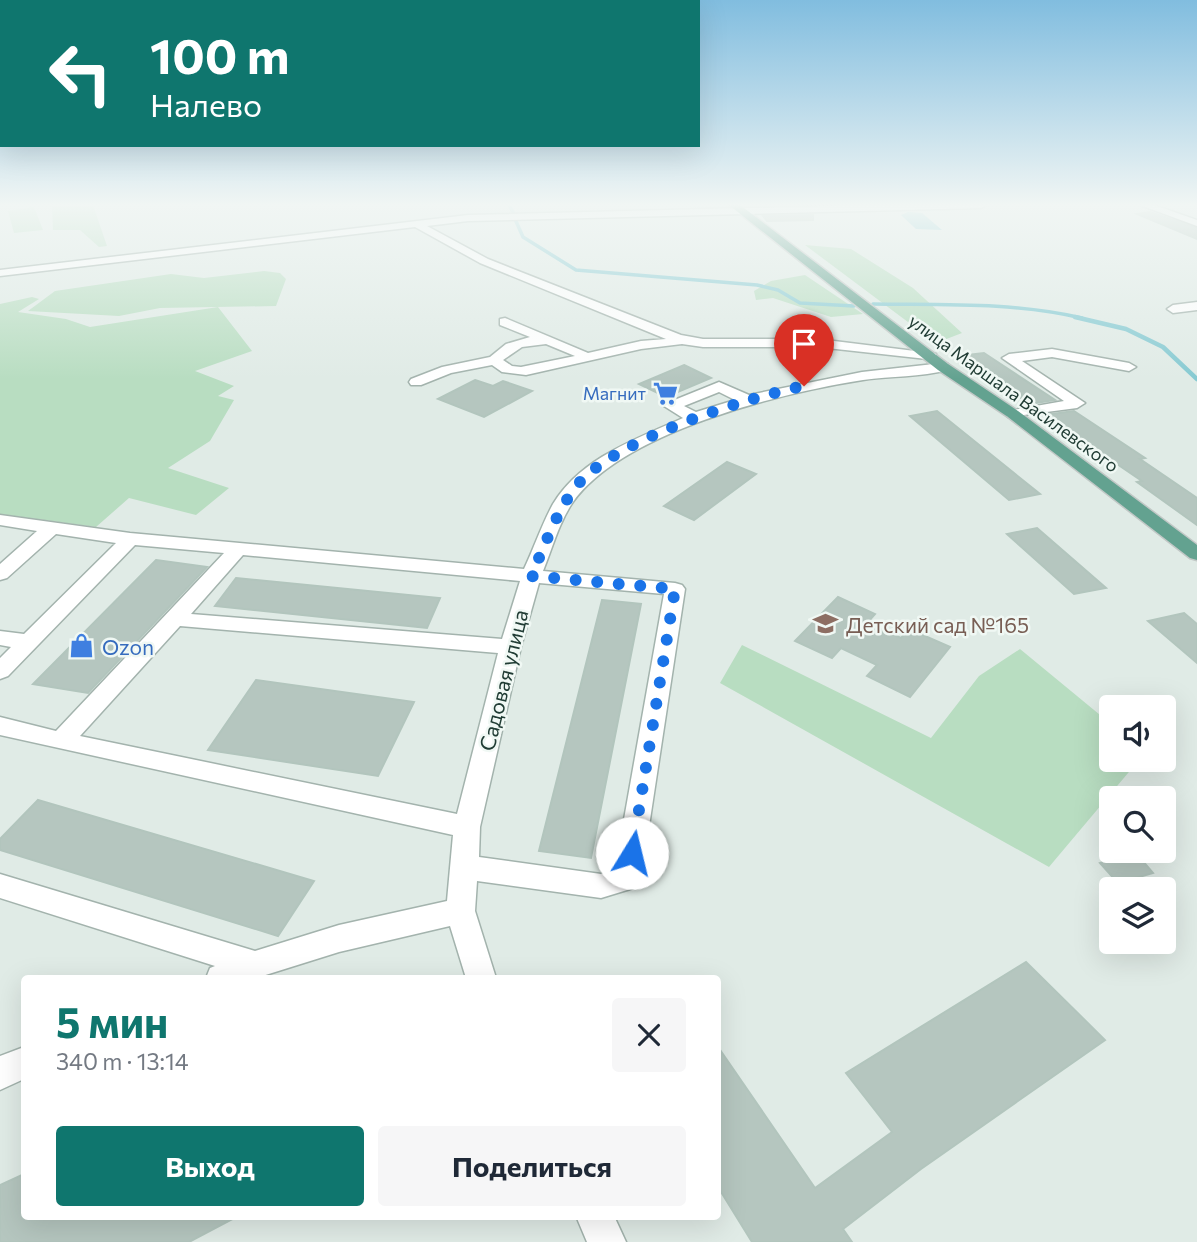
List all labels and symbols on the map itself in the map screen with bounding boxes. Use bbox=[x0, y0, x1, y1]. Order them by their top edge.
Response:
street label: улица Маршала Василевского bbox=[905, 309, 1123, 477]
pin bbox=[774, 314, 834, 386]
supermarket icon: Магнит bbox=[652, 379, 680, 407]
place label: Магнит bbox=[583, 382, 647, 404]
street label: Садовая улица bbox=[473, 607, 533, 753]
school or university icon: Детский сад №165 bbox=[812, 610, 840, 638]
place label: Детский сад №165 bbox=[846, 612, 1029, 637]
shop icon: Ozon bbox=[68, 632, 96, 660]
place label: Ozon bbox=[102, 634, 154, 659]
position arrow bbox=[595, 816, 669, 890]

